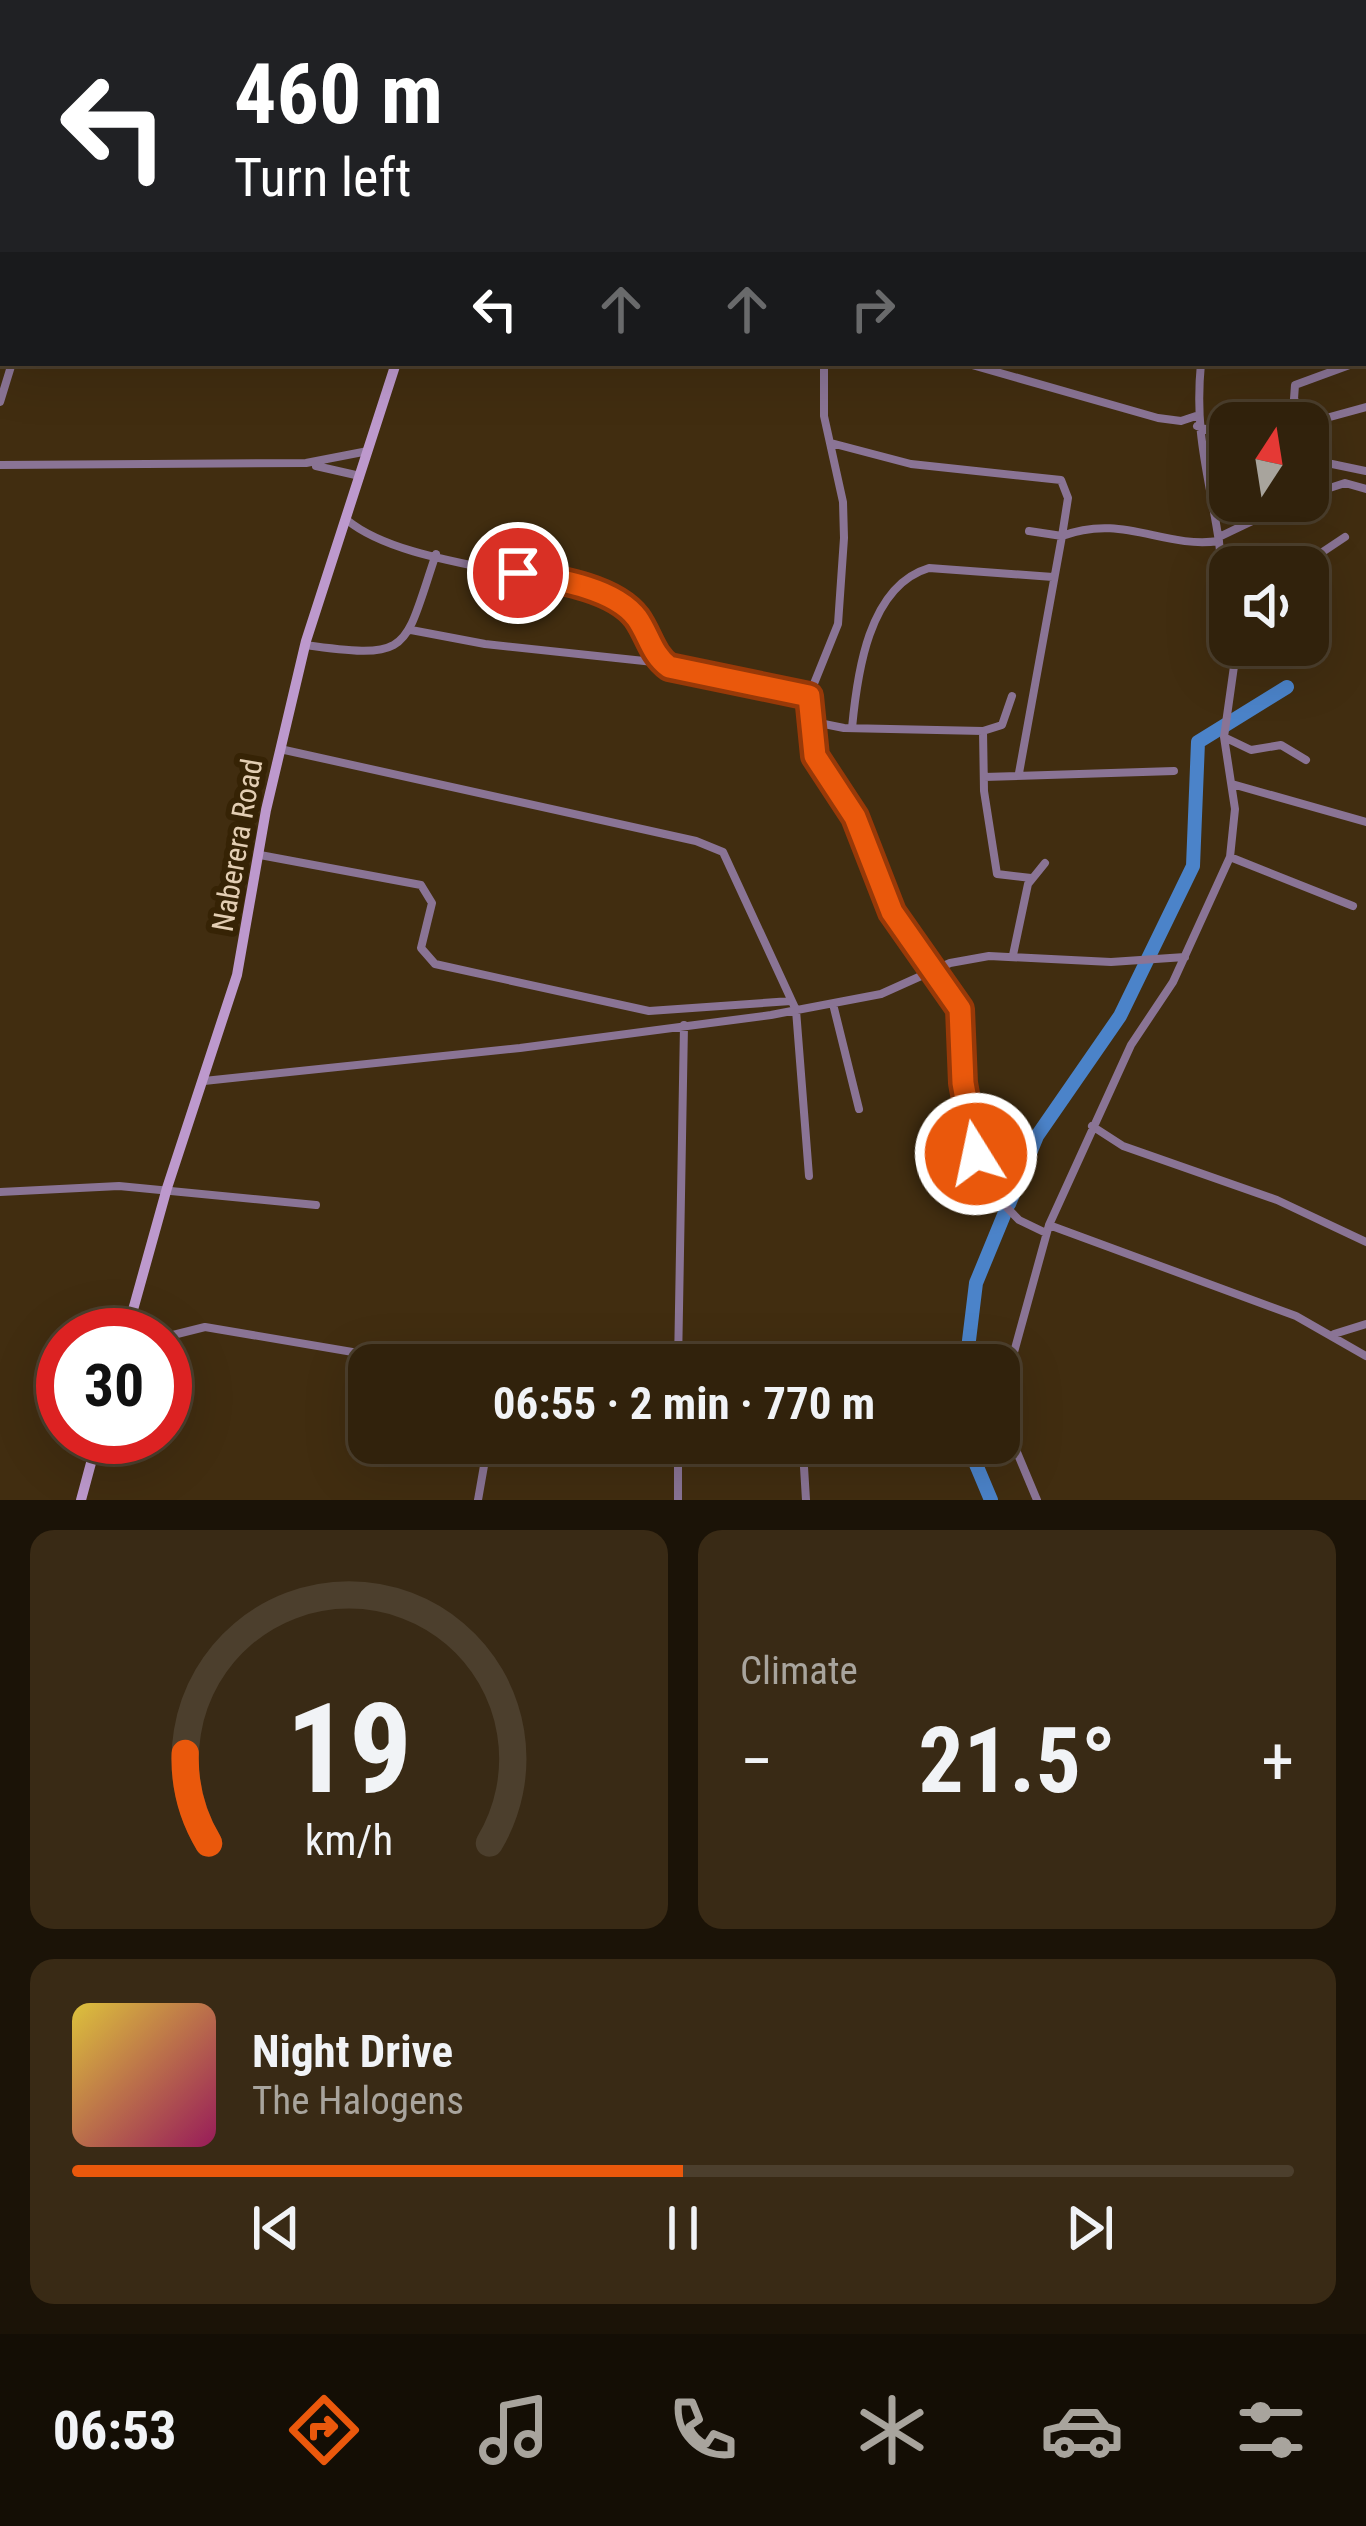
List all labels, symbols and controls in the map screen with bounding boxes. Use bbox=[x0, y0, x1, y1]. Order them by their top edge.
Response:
text: 460 m bbox=[234, 45, 443, 144]
icon: left bbox=[36, 48, 192, 204]
text: Turn left bbox=[234, 146, 411, 209]
icon: left bbox=[462, 276, 528, 342]
icon: ahead bbox=[588, 276, 654, 342]
icon: ahead bbox=[714, 276, 780, 342]
icon: right bbox=[840, 276, 906, 342]
north arrow bbox=[1209, 402, 1329, 522]
map controls bbox=[1209, 402, 1329, 666]
pin bbox=[467, 522, 569, 624]
icon: arrive bbox=[485, 540, 551, 606]
button: sound bbox=[1209, 546, 1329, 666]
street label: Naberera Road bbox=[205, 756, 269, 934]
position arrow bbox=[913, 1091, 1039, 1217]
speed limit sign: 30 bbox=[36, 1308, 192, 1464]
text: 06:55 · 2 min · 770 m bbox=[493, 1377, 875, 1430]
text: Climate bbox=[740, 1648, 858, 1694]
text: 19 bbox=[286, 1676, 412, 1822]
text: 21.5° bbox=[918, 1709, 1116, 1814]
text: − bbox=[740, 1723, 773, 1800]
text: + bbox=[1261, 1723, 1294, 1800]
text: km/h bbox=[305, 1814, 393, 1864]
text: Night Drive bbox=[252, 2025, 453, 2078]
text: The Halogens bbox=[252, 2078, 464, 2124]
icon: previous bbox=[243, 2195, 309, 2261]
icon: pause bbox=[650, 2195, 716, 2261]
icon: next bbox=[1057, 2195, 1123, 2261]
icon: directions bbox=[282, 2388, 366, 2472]
icon: music bbox=[472, 2388, 556, 2472]
icon: phone bbox=[661, 2388, 745, 2472]
icon: climate bbox=[850, 2388, 934, 2472]
icon: car bbox=[1040, 2388, 1124, 2472]
icon: filters bbox=[1229, 2388, 1313, 2472]
text: 06:53 bbox=[53, 2399, 177, 2462]

